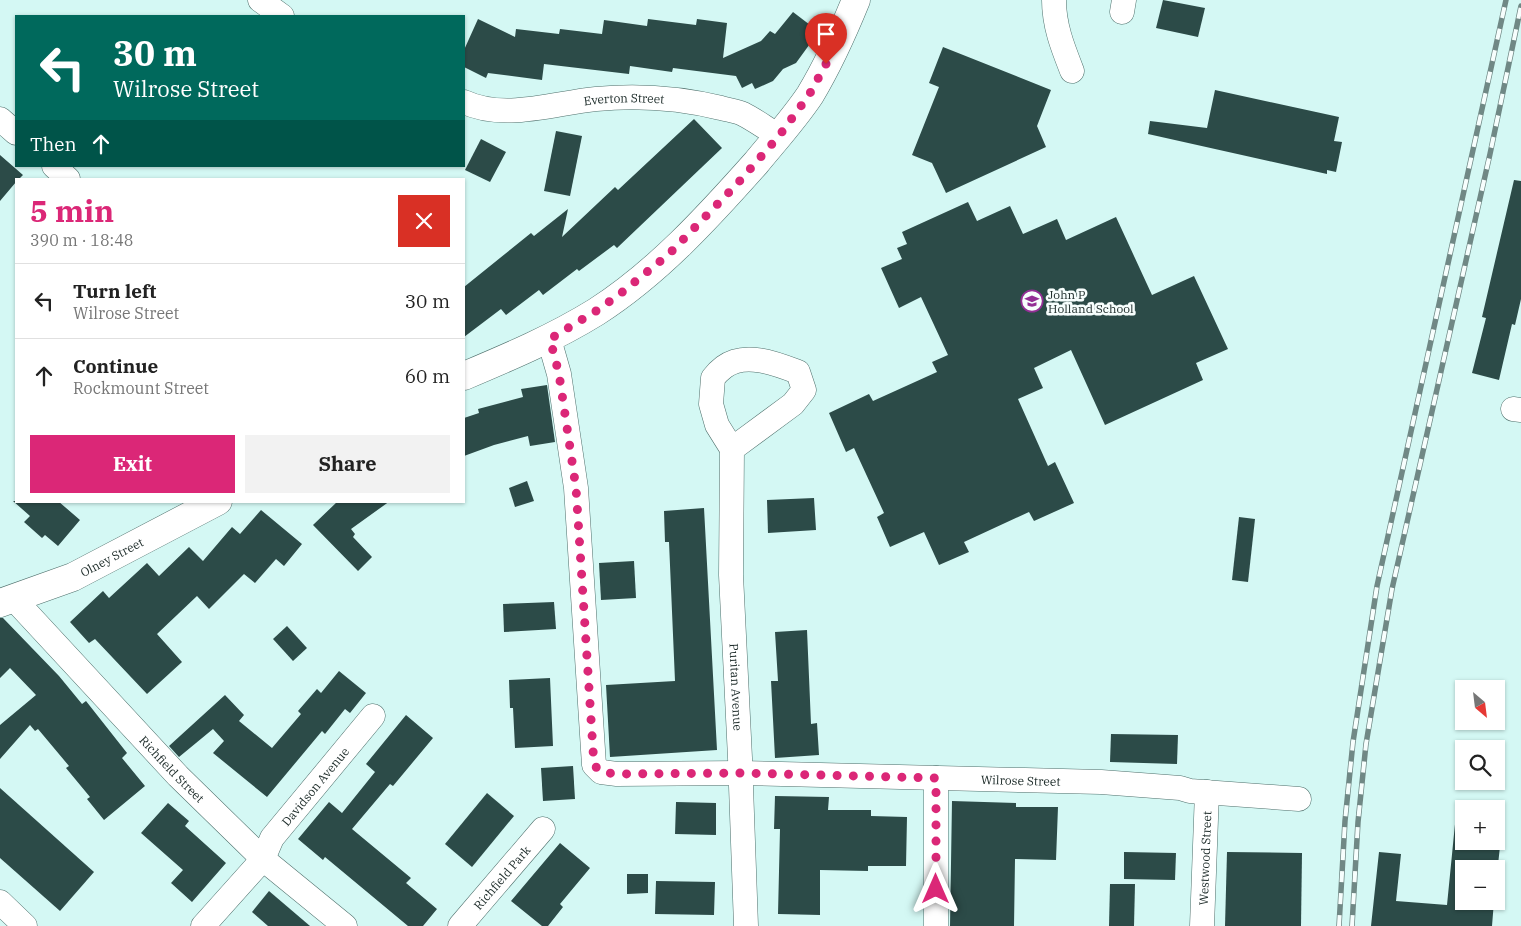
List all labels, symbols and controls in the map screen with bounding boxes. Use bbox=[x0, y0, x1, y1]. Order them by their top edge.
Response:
pin bbox=[805, 13, 847, 64]
icon: arrive bbox=[812, 20, 840, 48]
text: 30 m bbox=[113, 30, 197, 76]
icon: left bbox=[30, 35, 95, 100]
text: Wilrose Street bbox=[113, 74, 259, 103]
street label: Everton Street bbox=[583, 90, 665, 108]
icon: ahead bbox=[87, 130, 115, 158]
text: Then bbox=[30, 132, 77, 156]
text: 5 min bbox=[30, 191, 114, 230]
button: close bbox=[398, 195, 450, 247]
text: 390 m · 18:48 bbox=[30, 230, 133, 250]
text: Turn left bbox=[73, 279, 156, 303]
icon: left bbox=[30, 287, 58, 315]
place label: John P Holland School bbox=[1048, 287, 1134, 316]
text: 30 m bbox=[405, 289, 450, 313]
school or university icon: John P Holland School bbox=[1020, 289, 1044, 313]
text: Wilrose Street bbox=[73, 303, 179, 323]
text: Continue bbox=[73, 354, 158, 378]
icon: ahead bbox=[30, 362, 58, 390]
text: 60 m bbox=[405, 364, 450, 388]
text: Rockmount Street bbox=[73, 378, 209, 398]
button: Exit bbox=[30, 435, 235, 493]
button: Share bbox=[245, 435, 450, 493]
street label: Olney Street bbox=[77, 534, 146, 580]
street label: Puritan Avenue bbox=[727, 643, 746, 731]
north arrow bbox=[1455, 680, 1505, 730]
map controls bbox=[1455, 680, 1505, 910]
street label: Richfield Street bbox=[137, 732, 208, 805]
button: search bbox=[1455, 740, 1505, 790]
street label: Davidson Avenue bbox=[278, 744, 352, 829]
street label: Wilrose Street bbox=[981, 771, 1061, 788]
button: + bbox=[1455, 800, 1505, 850]
street label: Westwood Street bbox=[1195, 811, 1214, 906]
street label: Richfield Park bbox=[470, 842, 533, 912]
button: − bbox=[1455, 860, 1505, 910]
position arrow bbox=[909, 862, 961, 914]

